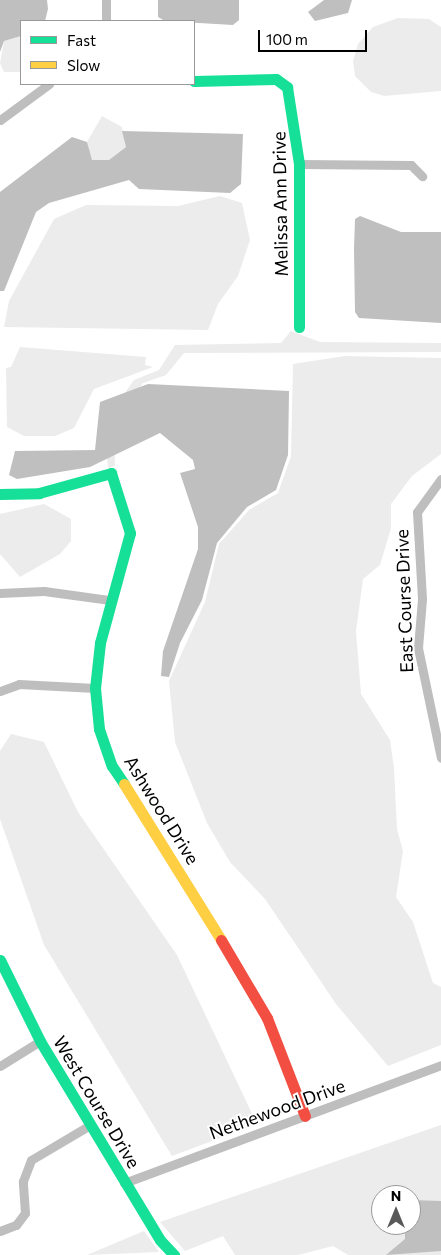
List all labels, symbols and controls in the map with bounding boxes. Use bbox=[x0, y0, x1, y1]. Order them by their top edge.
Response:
legend bbox=[20, 20, 195, 85]
scale bar bbox=[261, 20, 370, 52]
text: 100 m bbox=[266, 30, 308, 48]
text: Fast bbox=[67, 31, 96, 49]
text: Slow bbox=[67, 56, 100, 74]
street label: Melissa Ann Drive bbox=[268, 131, 292, 277]
street label: East Course Drive bbox=[391, 529, 417, 673]
street label: Ashwood Drive bbox=[120, 752, 204, 868]
street label: West Course Drive bbox=[49, 1032, 145, 1172]
street label: Nethewood Drive bbox=[206, 1074, 348, 1144]
north arrow bbox=[371, 1185, 421, 1235]
text: N bbox=[391, 1187, 401, 1204]

